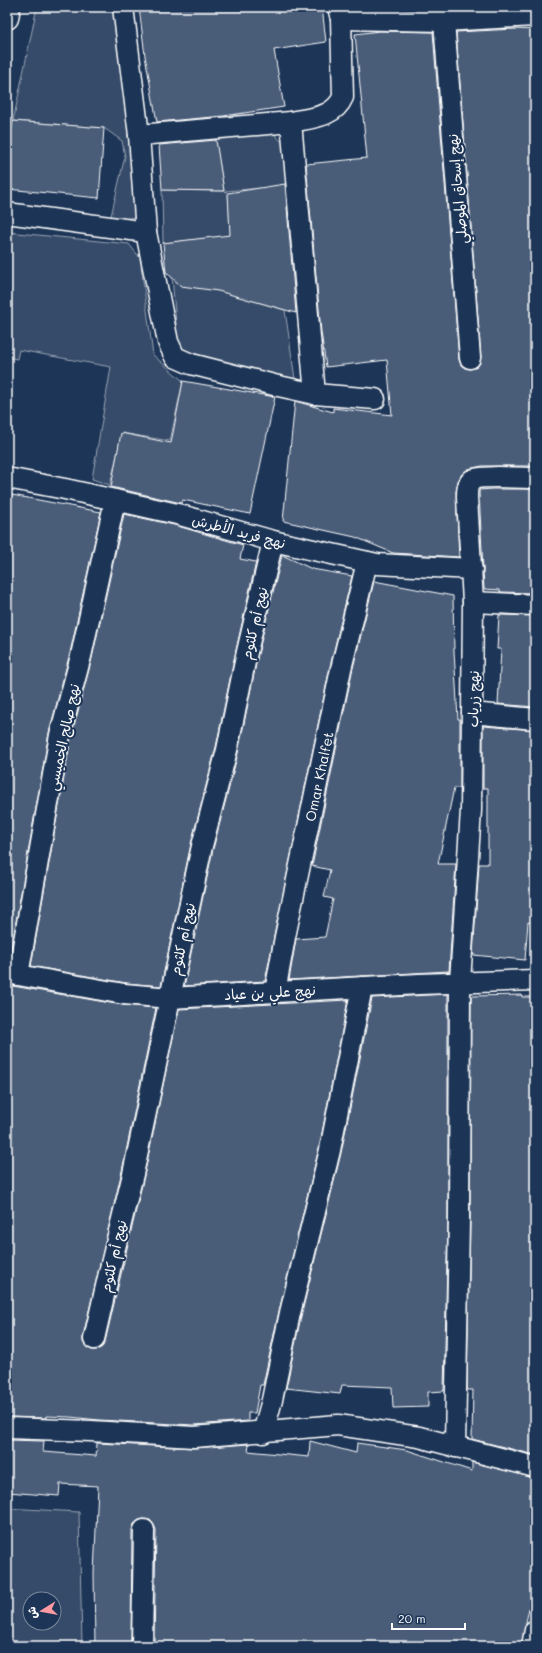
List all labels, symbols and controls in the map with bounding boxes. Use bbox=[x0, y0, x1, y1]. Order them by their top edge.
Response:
street label: نهج إسحاق الموصلي bbox=[443, 133, 475, 245]
street label: نهج فريد الأطرش bbox=[190, 509, 288, 554]
street label: نهج أم كلثوم bbox=[236, 585, 274, 662]
street label: نهج زرياب bbox=[463, 670, 484, 728]
street label: نهج صالح الخميسي bbox=[42, 682, 88, 793]
street label: Omar Khalfet bbox=[300, 730, 337, 823]
street label: نهج أم كلثوم bbox=[165, 901, 202, 978]
street label: نهج علي بن عياد bbox=[224, 980, 317, 1008]
street label: نهج أم كلثوم bbox=[95, 1218, 133, 1295]
north arrow bbox=[22, 1591, 62, 1631]
scale bar bbox=[392, 1605, 465, 1631]
text: ش bbox=[23, 1606, 40, 1620]
text: 20 m bbox=[398, 1610, 426, 1626]

